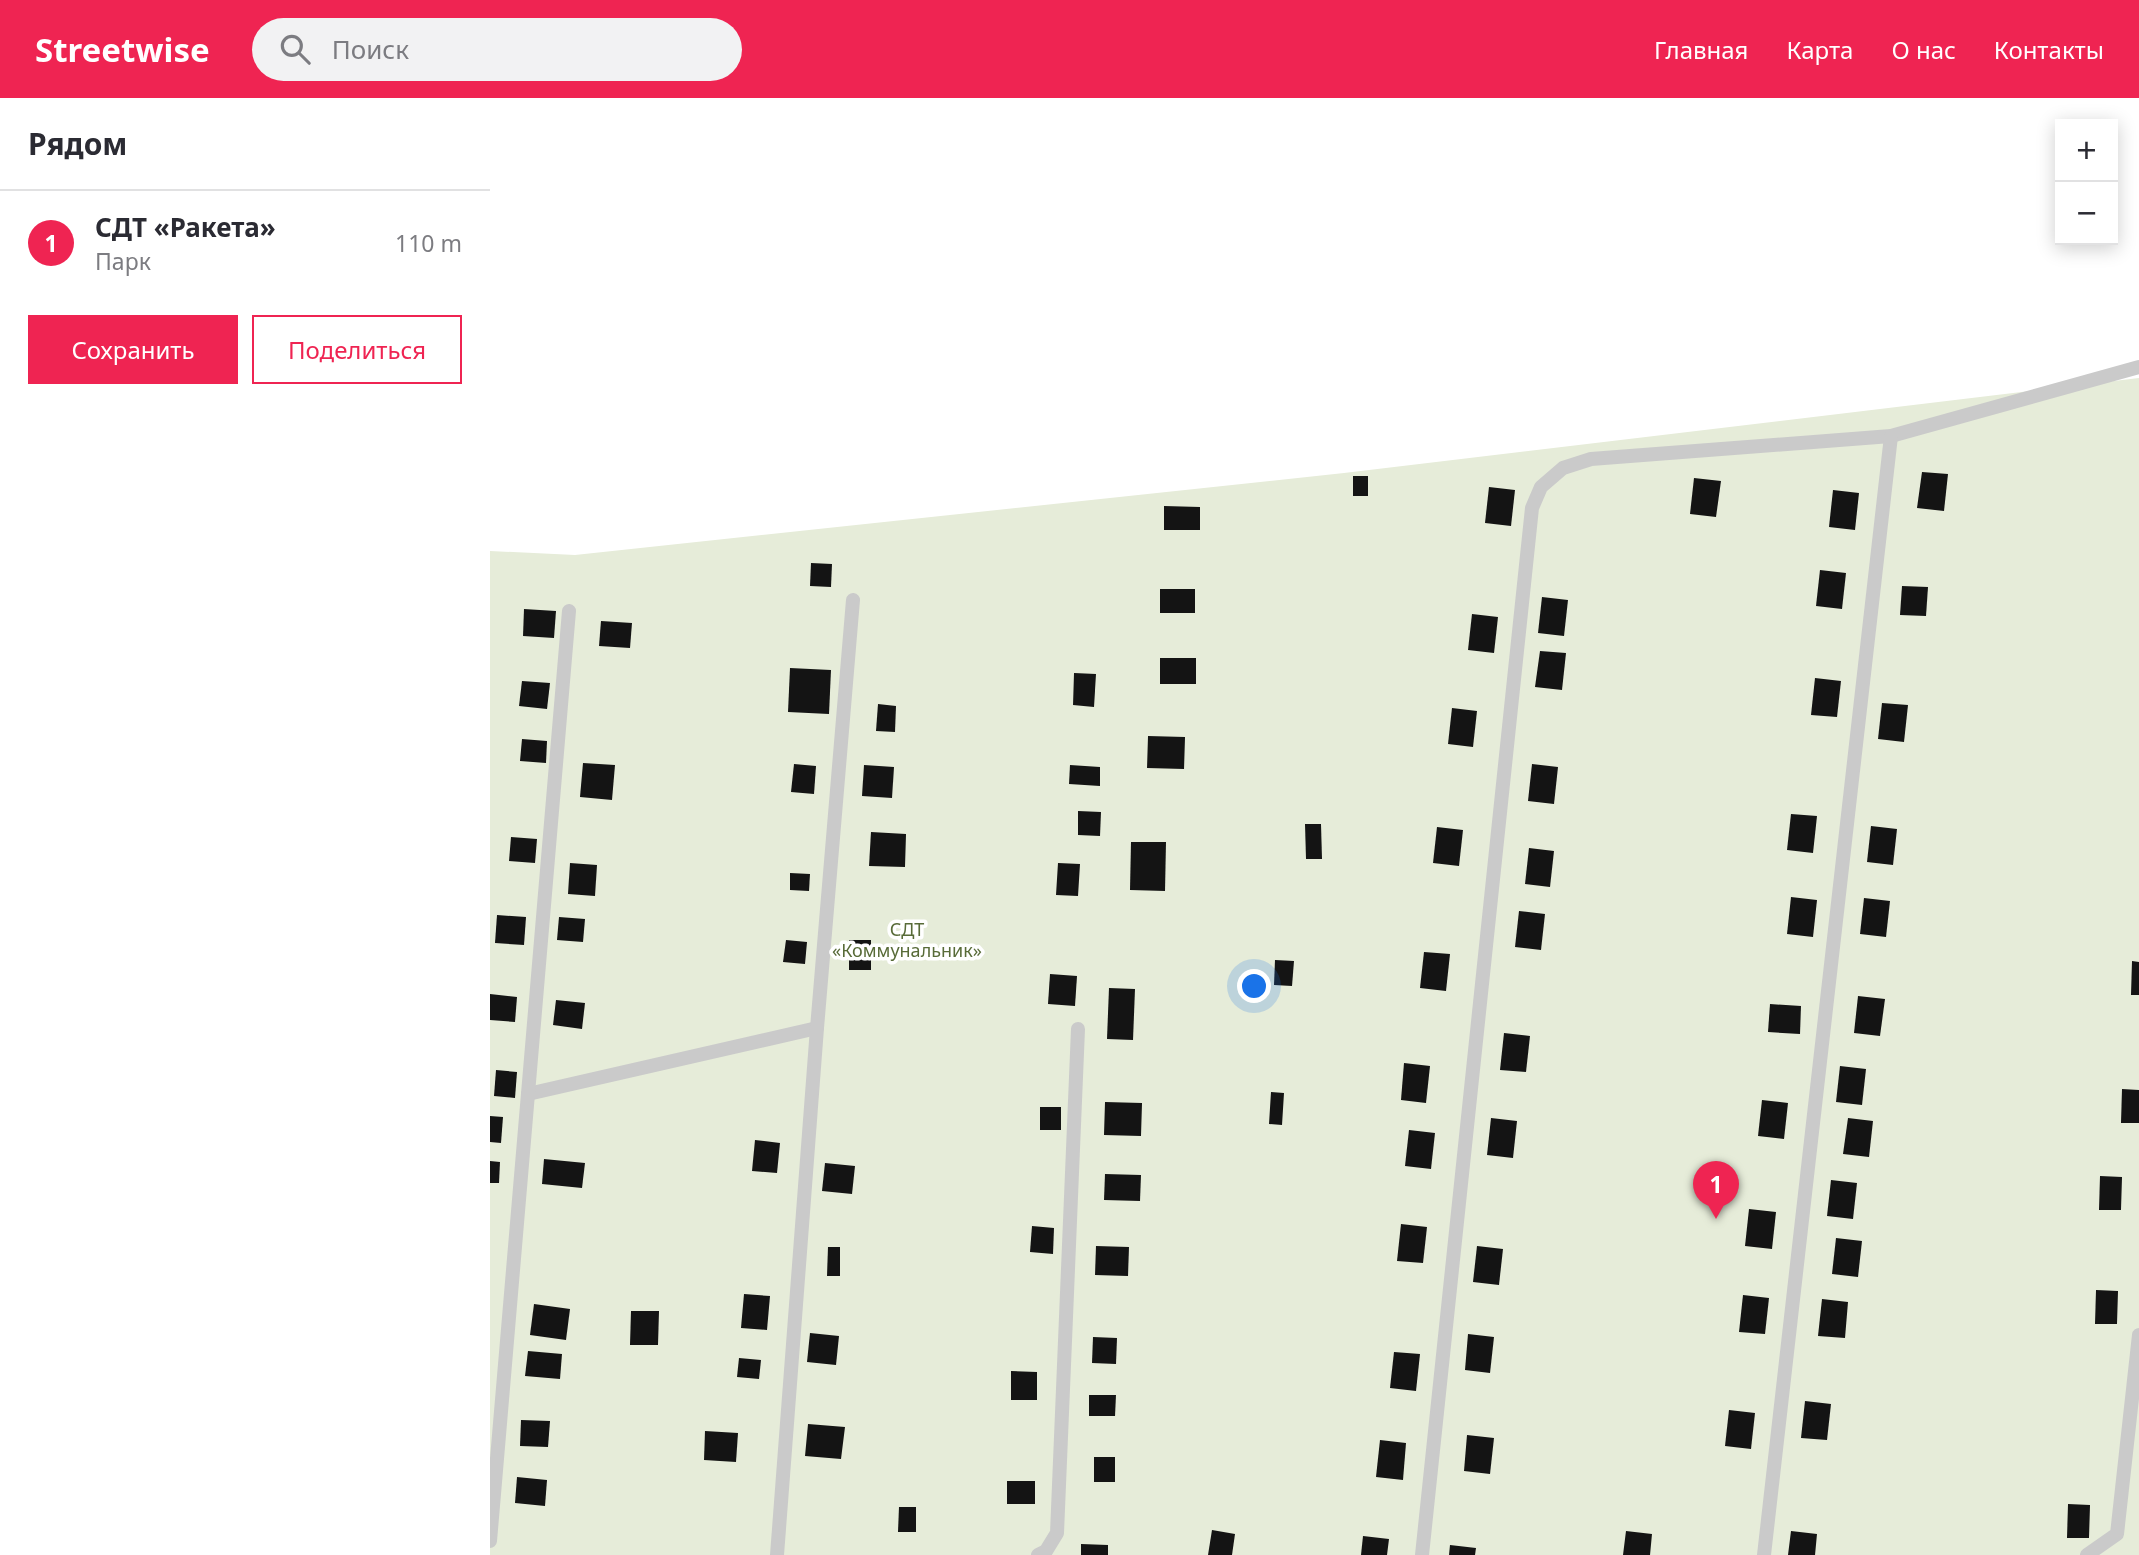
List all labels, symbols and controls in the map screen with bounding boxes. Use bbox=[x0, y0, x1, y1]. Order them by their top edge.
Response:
search box bbox=[252, 18, 742, 81]
text: Streetwise bbox=[35, 27, 210, 72]
icon: search bbox=[276, 30, 314, 68]
text: Поиск bbox=[332, 31, 409, 67]
text: Главная bbox=[1654, 33, 1748, 66]
text: Карта bbox=[1786, 33, 1853, 66]
text: О нас bbox=[1891, 33, 1956, 66]
text: Контакты bbox=[1994, 33, 2104, 66]
map controls bbox=[2055, 119, 2118, 245]
button: + bbox=[2055, 119, 2118, 182]
text: Рядом bbox=[28, 123, 127, 164]
button: − bbox=[2055, 182, 2118, 245]
text: СДТ «Ракета» bbox=[95, 209, 276, 245]
text: 1 bbox=[44, 227, 58, 259]
text: 110 m bbox=[395, 227, 462, 259]
text: Парк bbox=[95, 245, 151, 277]
button: Сохранить bbox=[28, 315, 238, 384]
button: Поделиться bbox=[252, 315, 462, 384]
park label: СДТ «Коммунальник» bbox=[832, 917, 982, 962]
your location bbox=[1237, 969, 1271, 1003]
pin: 1 bbox=[1693, 1161, 1739, 1219]

